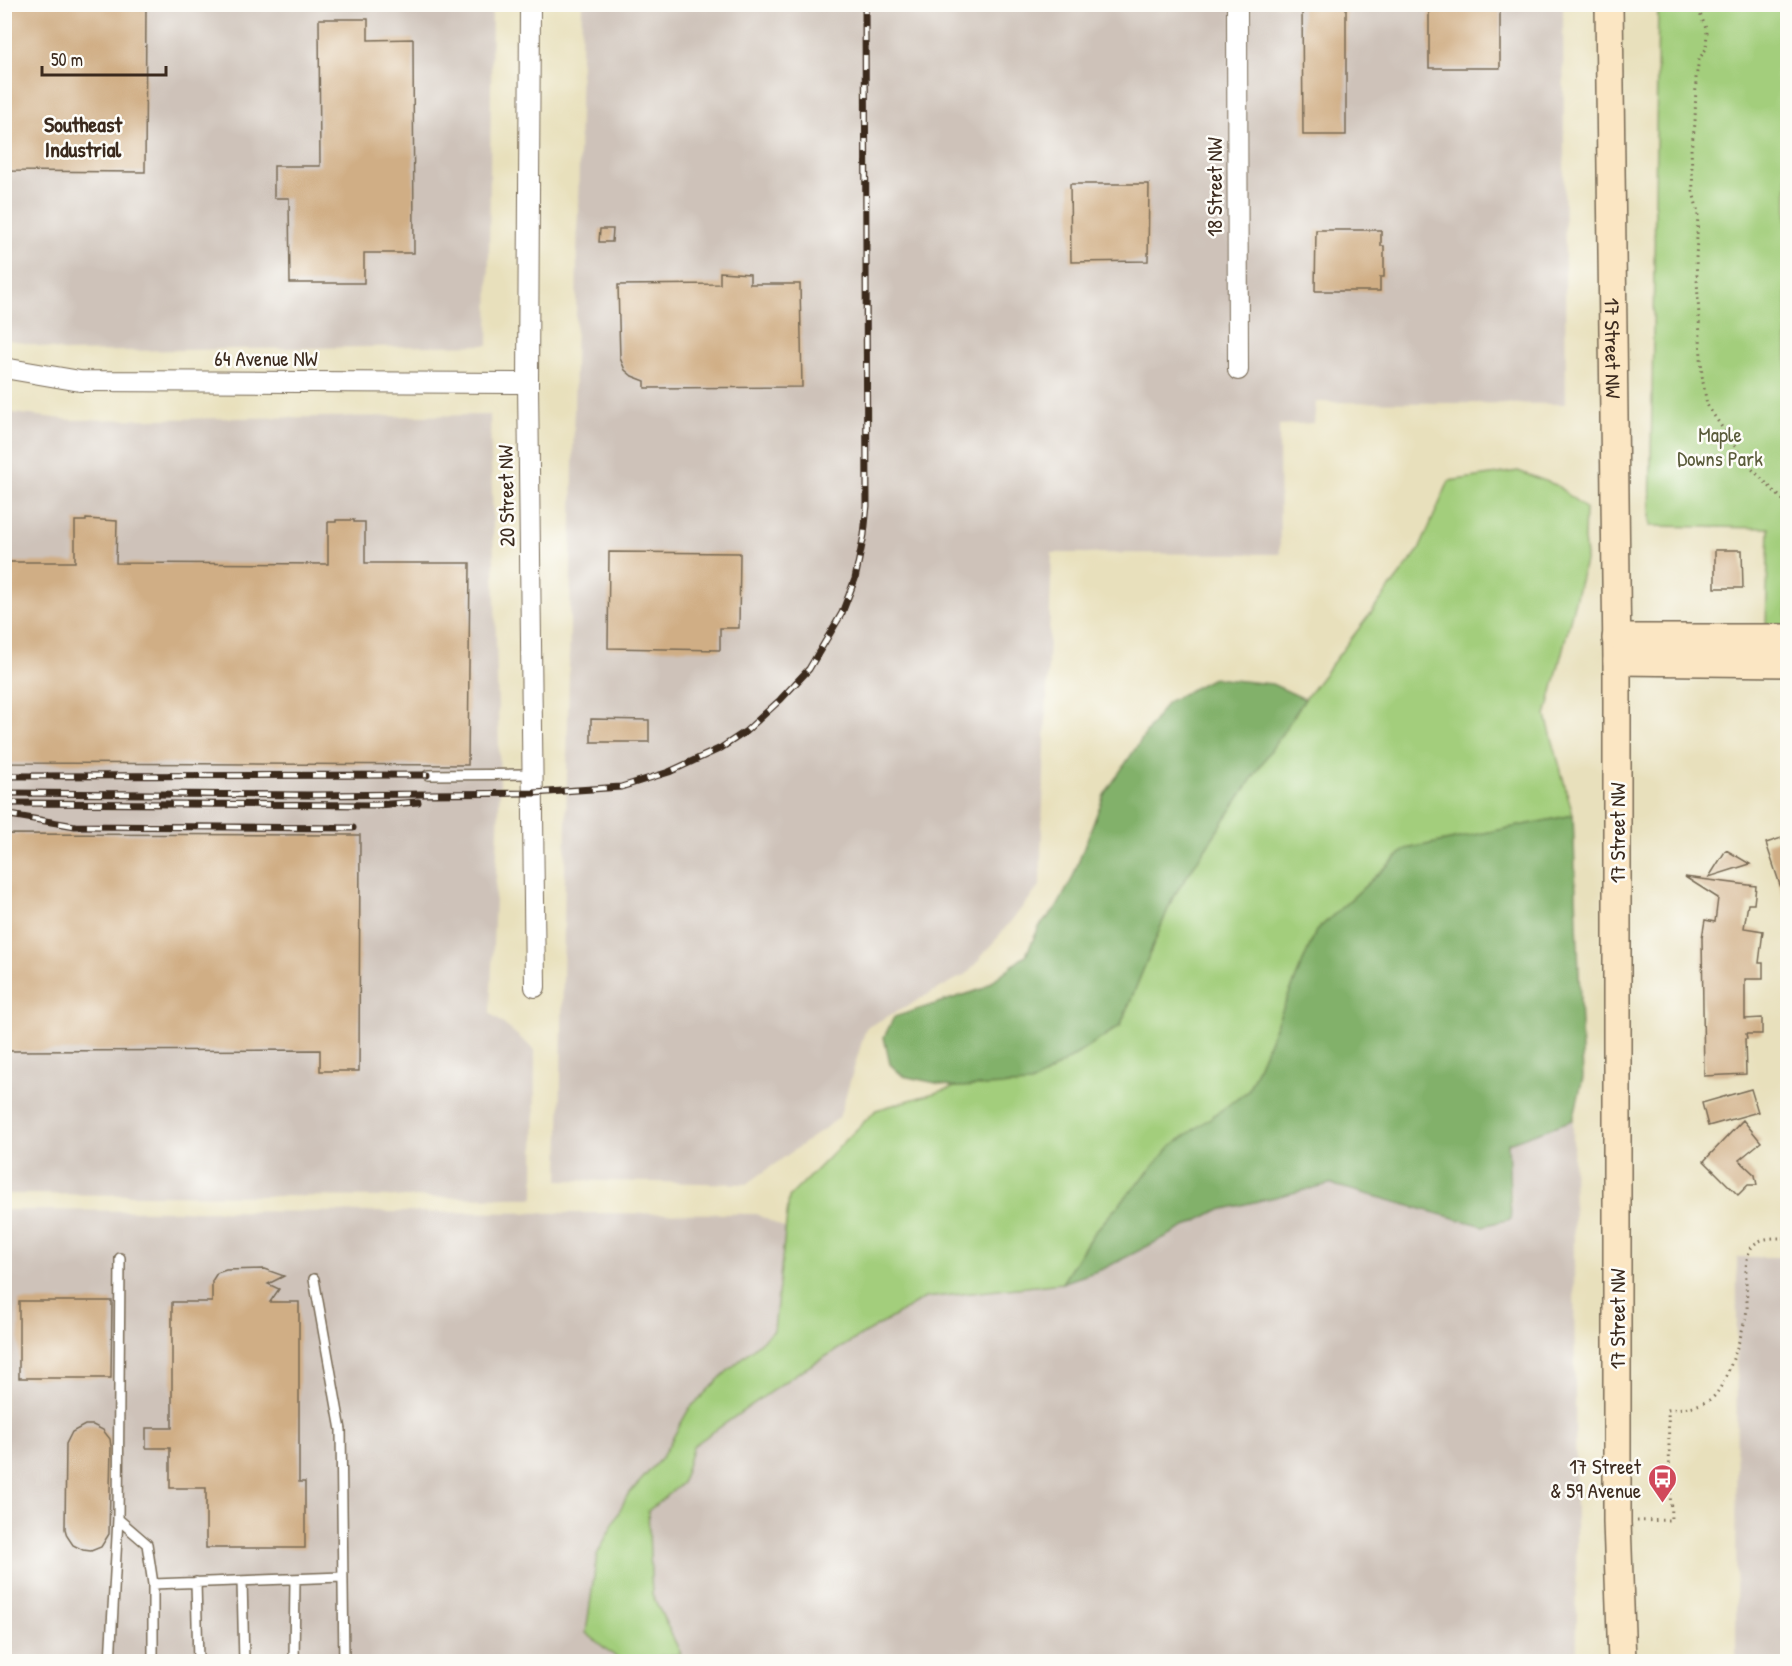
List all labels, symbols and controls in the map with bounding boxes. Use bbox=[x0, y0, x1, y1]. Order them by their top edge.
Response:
scale bar bbox=[42, 39, 166, 77]
text: 50 m bbox=[51, 47, 83, 72]
district label: Southeast Industrial bbox=[44, 109, 123, 164]
street label: 18 Street NW bbox=[1200, 137, 1229, 237]
street label: 17 Street NW bbox=[1598, 297, 1628, 399]
street label: 64 Avenue NW bbox=[214, 344, 318, 373]
park label: Maple Downs Park bbox=[1677, 420, 1763, 473]
street label: 20 Street NW bbox=[491, 445, 521, 547]
street label: 17 Street NW bbox=[1603, 783, 1632, 883]
street label: 17 Street NW bbox=[1603, 1269, 1632, 1369]
place label: 17 Street & 59 Avenue bbox=[1550, 1452, 1642, 1505]
bus stop icon: 17 Street & 59 Avenue bbox=[1646, 1462, 1678, 1504]

